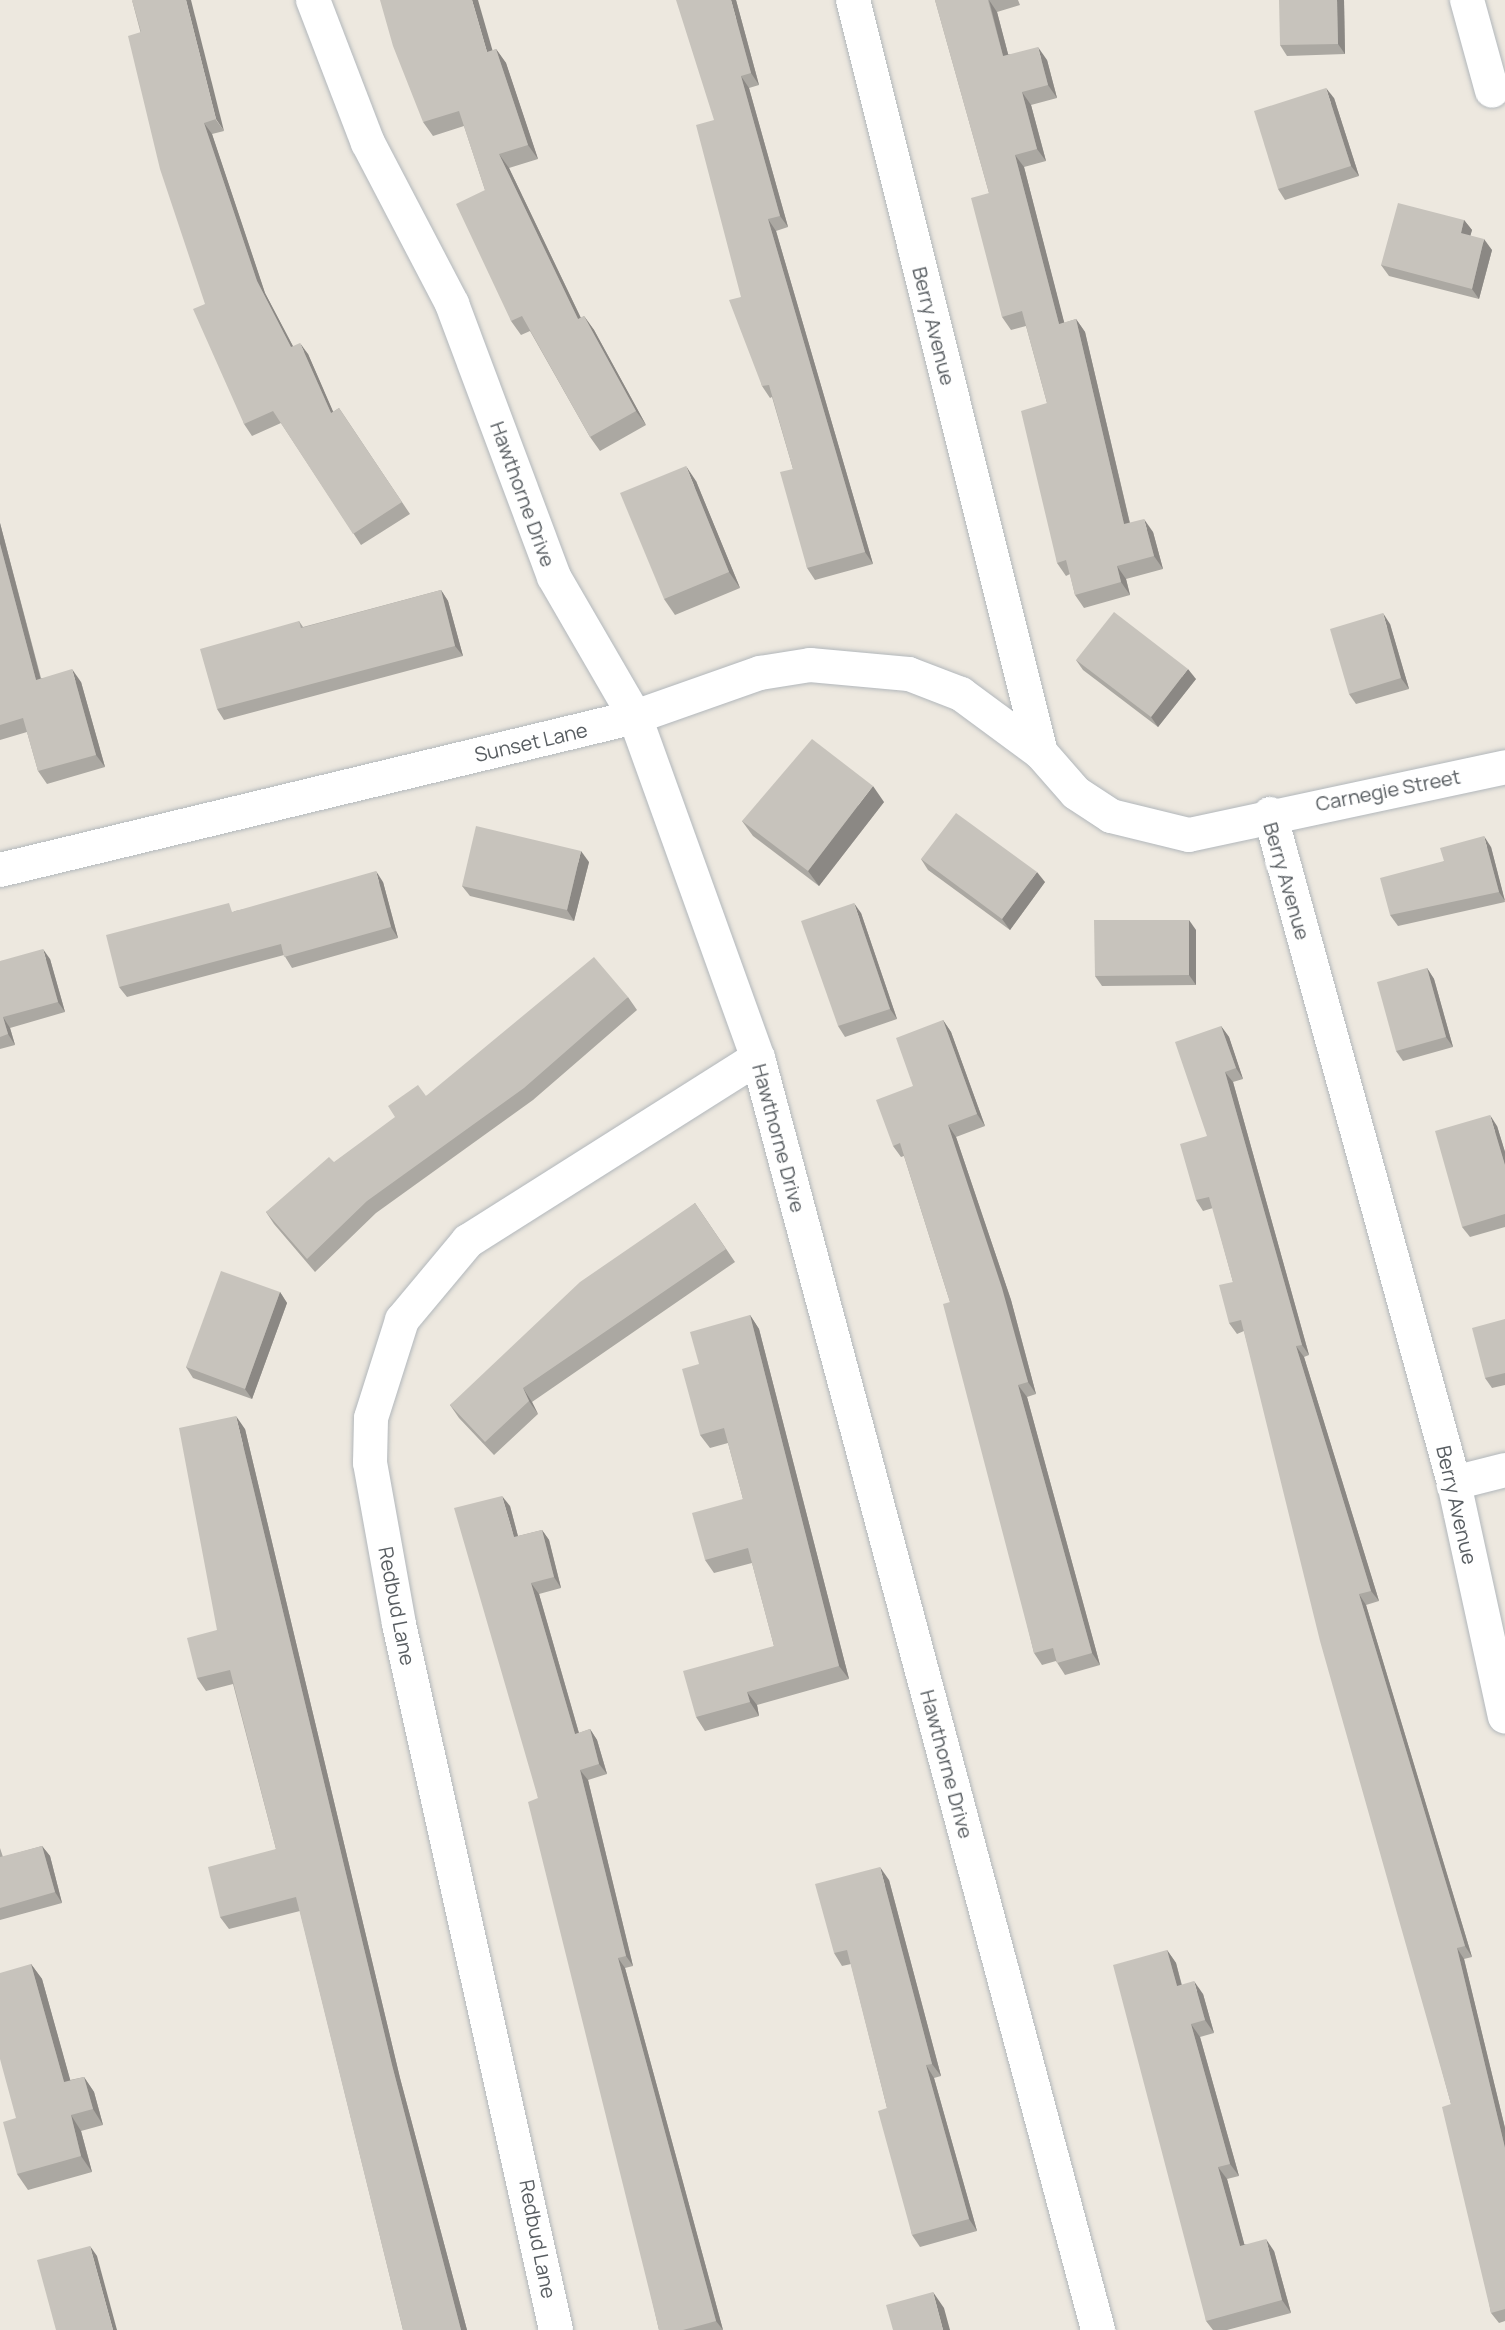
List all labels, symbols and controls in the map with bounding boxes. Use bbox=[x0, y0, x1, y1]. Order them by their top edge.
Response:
street label: Berry Avenue bbox=[908, 264, 960, 388]
street label: Hawthorne Drive bbox=[486, 418, 560, 570]
street label: Sunset Lane bbox=[472, 717, 590, 767]
street label: Carnegie Street bbox=[1314, 764, 1462, 816]
street label: Berry Avenue bbox=[1259, 819, 1315, 943]
street label: Hawthorne Drive bbox=[748, 1061, 810, 1215]
street label: Berry Avenue bbox=[1432, 1443, 1482, 1567]
street label: Redbud Lane bbox=[374, 1545, 420, 1667]
street label: Hawthorne Drive bbox=[916, 1687, 978, 1841]
street label: Redbud Lane bbox=[515, 2178, 561, 2300]

